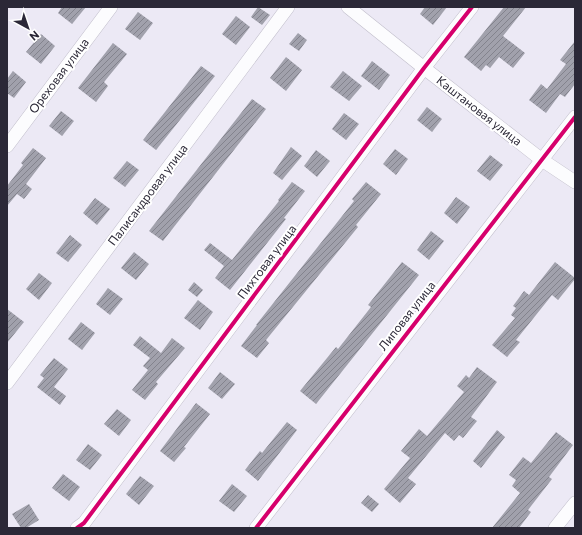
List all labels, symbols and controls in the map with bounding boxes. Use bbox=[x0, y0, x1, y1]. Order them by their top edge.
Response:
north arrow bbox=[8, 8, 48, 48]
text: N bbox=[27, 28, 42, 44]
street label: Ореховая улица bbox=[25, 35, 91, 116]
street label: Каштановая улица bbox=[434, 73, 525, 148]
street label: Палисандровая улица bbox=[105, 141, 190, 248]
street label: Пихтовая улица bbox=[234, 222, 299, 301]
street label: Липовая улица bbox=[375, 278, 438, 353]

